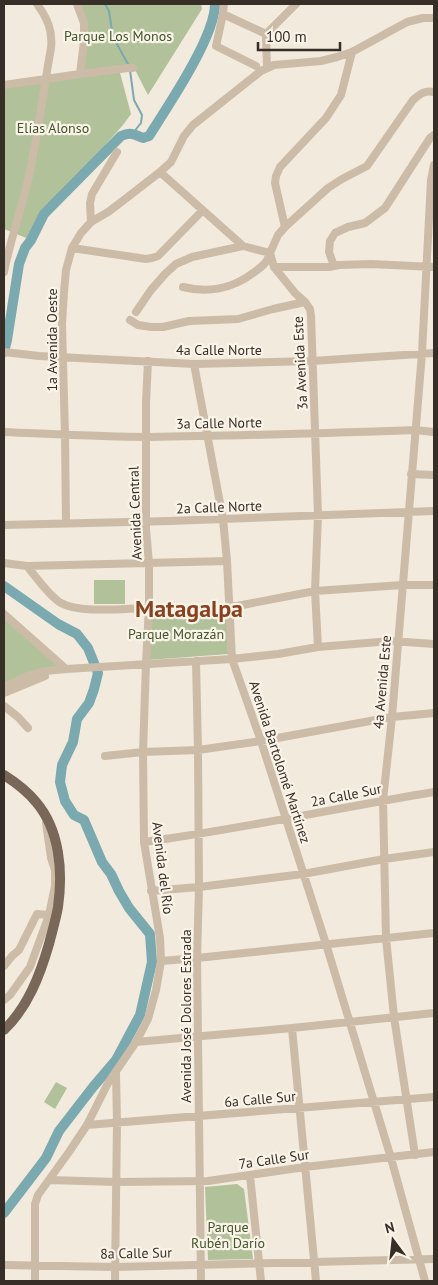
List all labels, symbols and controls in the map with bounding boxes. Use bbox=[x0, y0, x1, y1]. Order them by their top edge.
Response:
scale bar bbox=[258, 20, 340, 52]
park label: Parque Los Monos bbox=[64, 27, 172, 45]
text: 100 m bbox=[266, 27, 307, 46]
park label: Elías Alonso bbox=[17, 119, 89, 137]
street label: 1a Avenida Oeste bbox=[43, 288, 61, 392]
street label: 3a Avenida Este bbox=[289, 316, 311, 410]
street label: 4a Calle Norte bbox=[176, 341, 262, 359]
street label: 3a Calle Norte bbox=[176, 413, 262, 433]
street label: Avenida Central bbox=[124, 466, 146, 560]
street label: 2a Calle Norte bbox=[176, 497, 262, 517]
district label: Matagalpa bbox=[135, 593, 243, 624]
park label: Parque Morazán bbox=[128, 625, 224, 643]
street label: 4a Avenida Este bbox=[369, 634, 395, 730]
street label: Avenida Bartolomé Martínez bbox=[245, 678, 315, 846]
street label: 2a Calle Sur bbox=[309, 779, 383, 811]
street label: Avenida del Río bbox=[148, 821, 178, 915]
street label: Avenida José Dolores Estrada bbox=[177, 929, 195, 1103]
street label: 6a Calle Sur bbox=[223, 1087, 297, 1111]
street label: 7a Calle Sur bbox=[238, 1145, 311, 1173]
north arrow bbox=[368, 1215, 418, 1265]
park label: Parque Rubén Darío bbox=[191, 1218, 265, 1252]
text: N bbox=[383, 1218, 396, 1237]
street label: 8a Calle Sur bbox=[100, 1243, 172, 1263]

